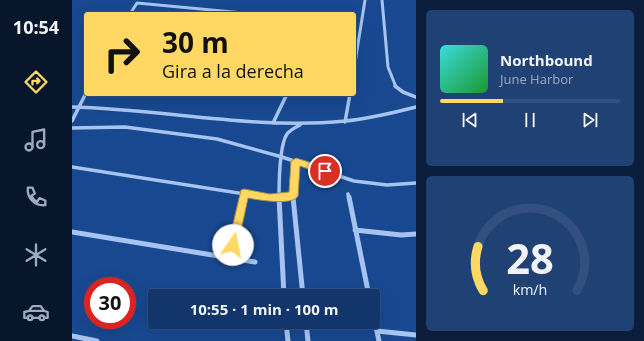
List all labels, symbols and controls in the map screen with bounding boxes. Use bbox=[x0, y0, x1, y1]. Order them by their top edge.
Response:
text: 10:54 bbox=[13, 15, 59, 39]
text: 30 m bbox=[162, 23, 229, 61]
icon: right bbox=[96, 28, 148, 80]
text: Northbound bbox=[500, 50, 593, 70]
text: Gira a la derecha bbox=[162, 59, 304, 83]
icon: directions bbox=[22, 68, 50, 96]
text: June Harbor bbox=[500, 70, 573, 88]
icon: previous bbox=[459, 109, 481, 131]
icon: pause bbox=[519, 109, 541, 131]
icon: next bbox=[579, 109, 601, 131]
icon: music bbox=[22, 126, 50, 154]
pin bbox=[308, 154, 342, 188]
icon: arrive bbox=[314, 160, 336, 182]
icon: phone bbox=[22, 183, 50, 211]
position arrow bbox=[212, 224, 254, 266]
text: 28 bbox=[506, 230, 554, 286]
icon: climate bbox=[22, 241, 50, 269]
speed limit sign: 30 bbox=[84, 277, 136, 329]
text: km/h bbox=[513, 280, 547, 299]
icon: car bbox=[22, 298, 50, 326]
text: 10:55 · 1 min · 100 m bbox=[190, 299, 338, 319]

